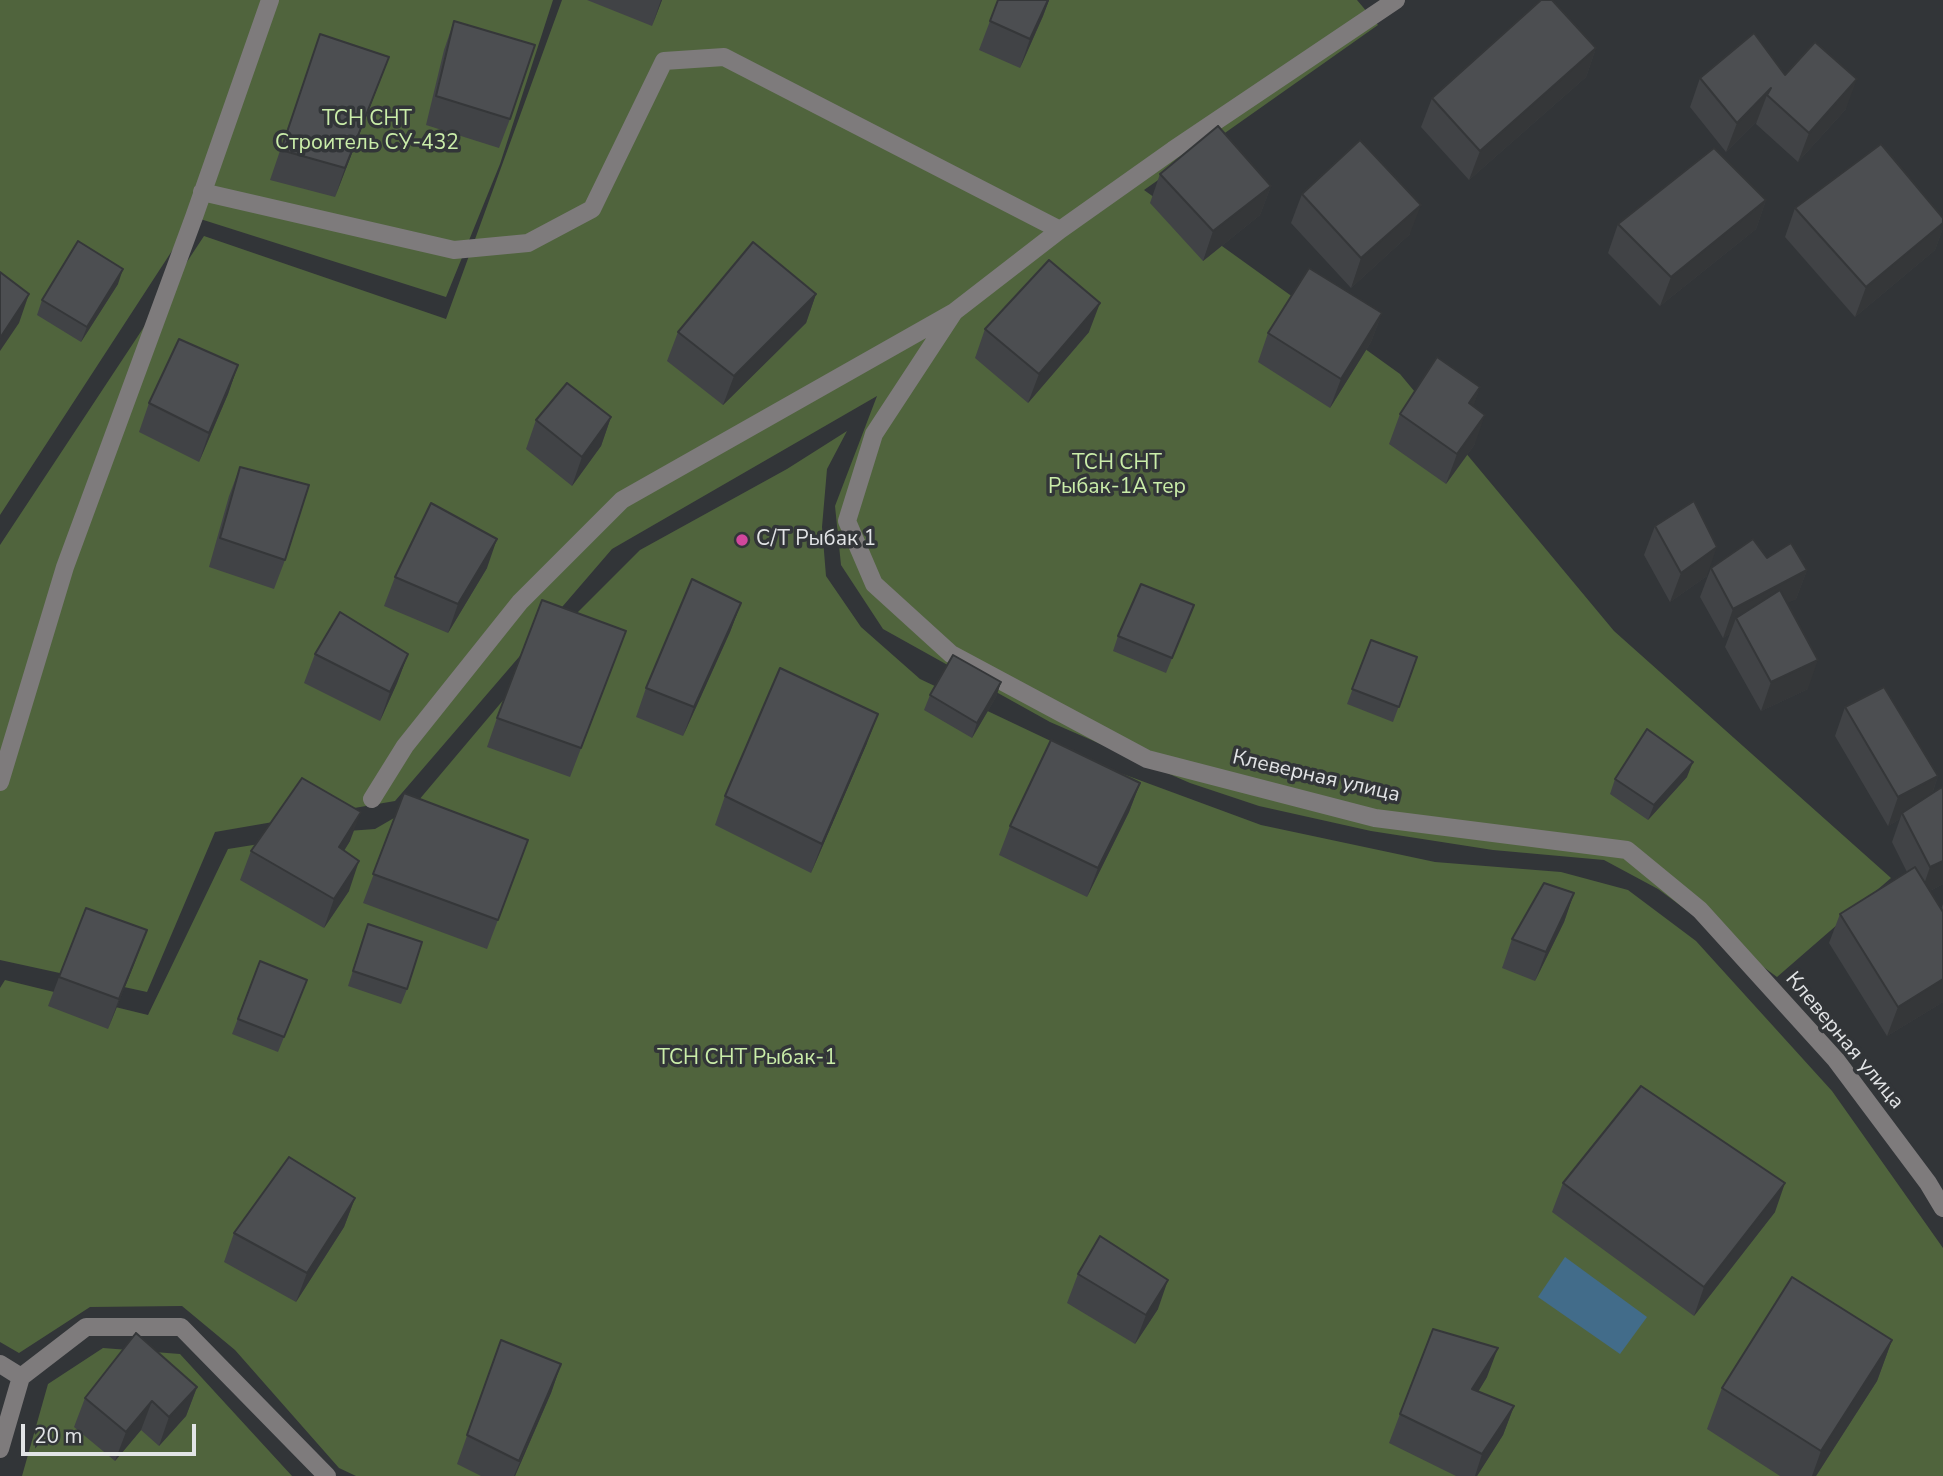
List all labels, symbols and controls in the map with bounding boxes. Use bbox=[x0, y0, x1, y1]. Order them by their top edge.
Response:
park label: ТСН СНТ Строитель СУ-432 bbox=[275, 107, 459, 157]
park label: ТСН СНТ Рыбак-1А тер bbox=[1048, 451, 1186, 501]
place label: С/Т Рыбак 1 bbox=[756, 527, 876, 553]
marker: С/Т Рыбак 1 bbox=[734, 532, 750, 548]
street label: Клеверная улица bbox=[1230, 745, 1402, 809]
street label: Клеверная улица bbox=[1779, 967, 1909, 1115]
park label: ТСН СНТ Рыбак-1 bbox=[657, 1046, 837, 1072]
scale bar bbox=[24, 1410, 200, 1454]
text: 20 m bbox=[34, 1422, 83, 1450]

